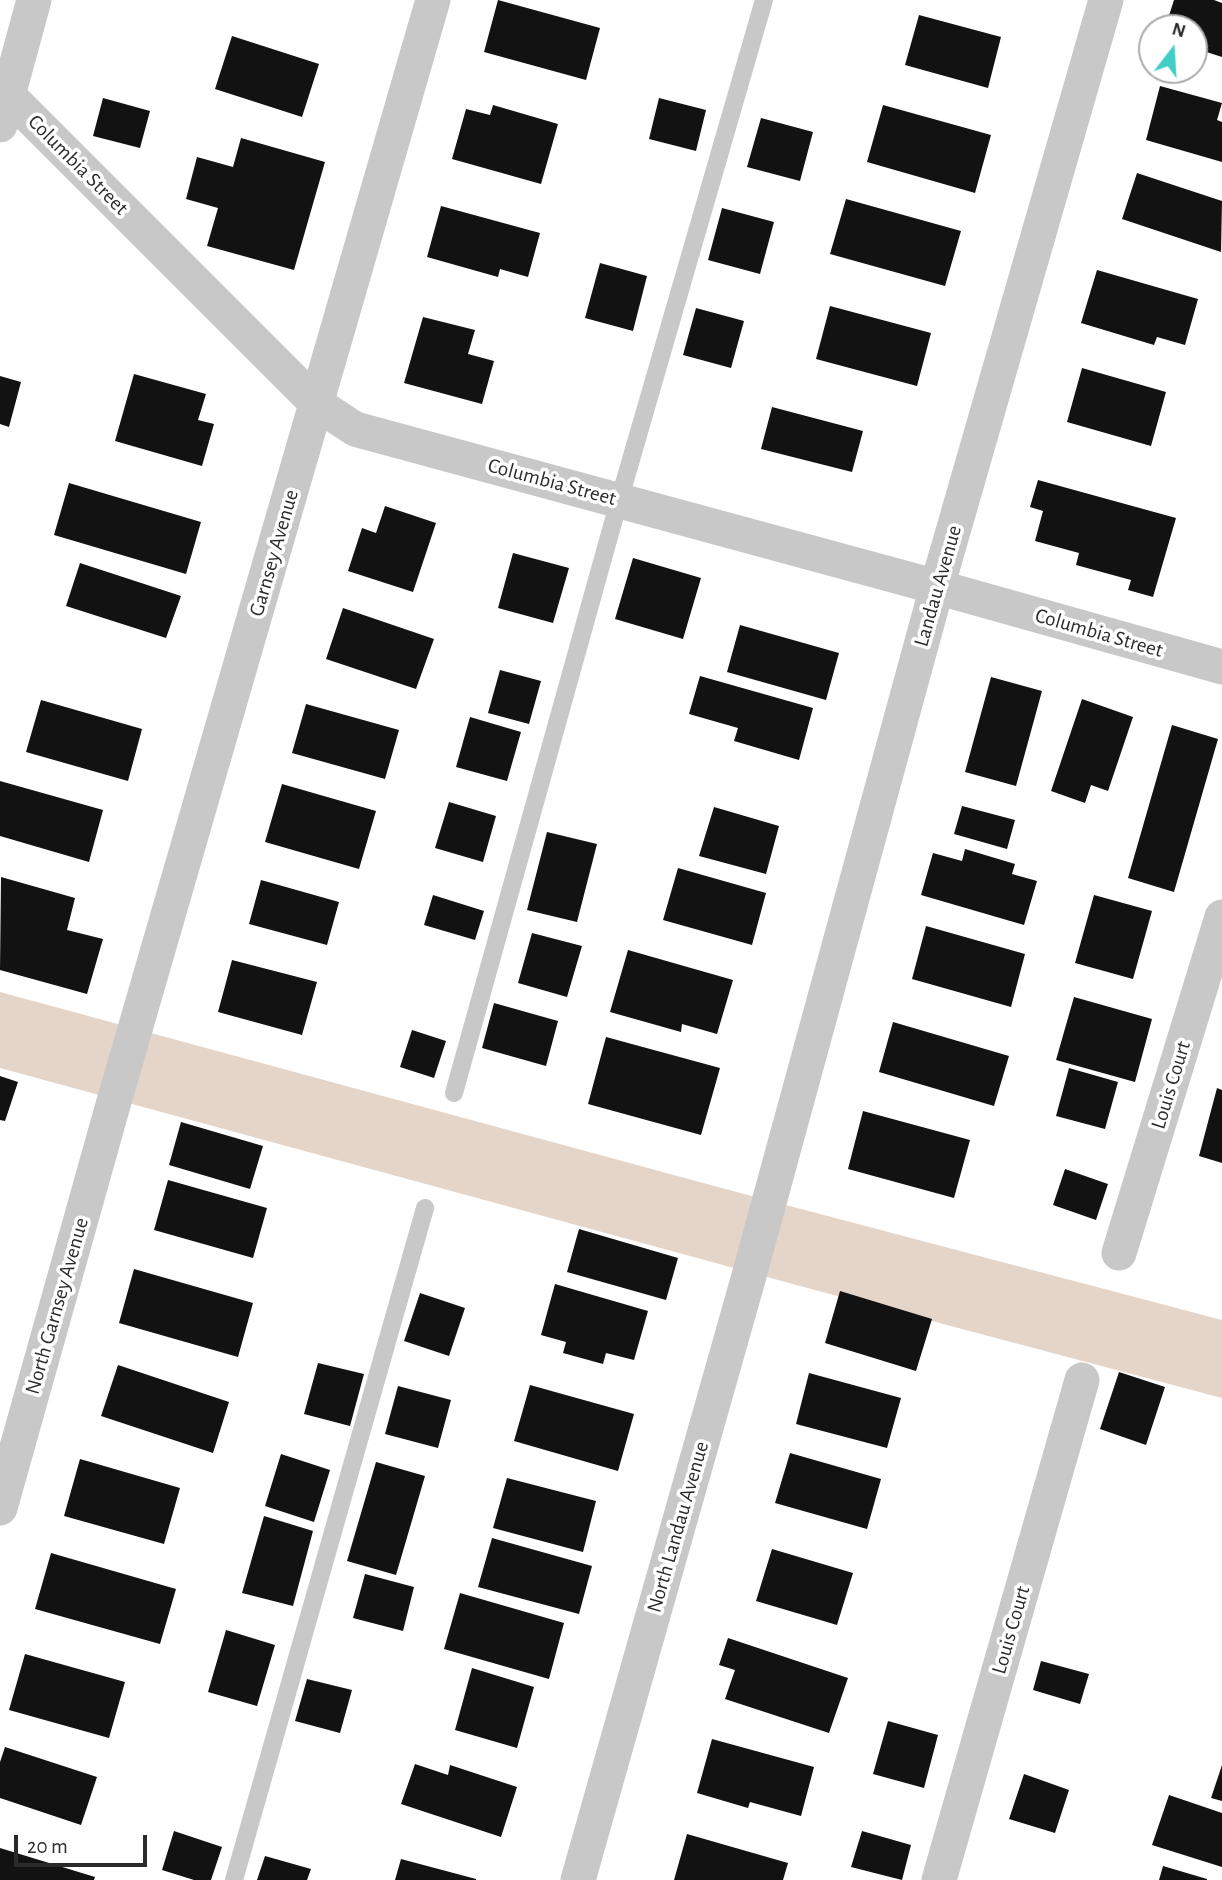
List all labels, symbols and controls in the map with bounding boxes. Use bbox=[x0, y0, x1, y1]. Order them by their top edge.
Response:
north arrow bbox=[1138, 14, 1208, 84]
text: N bbox=[1170, 19, 1188, 41]
street label: Columbia Street bbox=[23, 110, 133, 220]
street label: Columbia Street bbox=[485, 453, 619, 511]
street label: Garnsey Avenue bbox=[244, 487, 304, 619]
street label: Landau Avenue bbox=[909, 522, 967, 650]
street label: Columbia Street bbox=[1032, 603, 1166, 663]
street label: Louis Court bbox=[1146, 1038, 1196, 1132]
street label: North Garnsey Avenue bbox=[20, 1215, 94, 1397]
street label: North Landau Avenue bbox=[642, 1438, 714, 1616]
street label: Louis Court bbox=[986, 1583, 1036, 1677]
scale bar bbox=[18, 1820, 150, 1864]
text: 20 m bbox=[27, 1836, 68, 1857]

